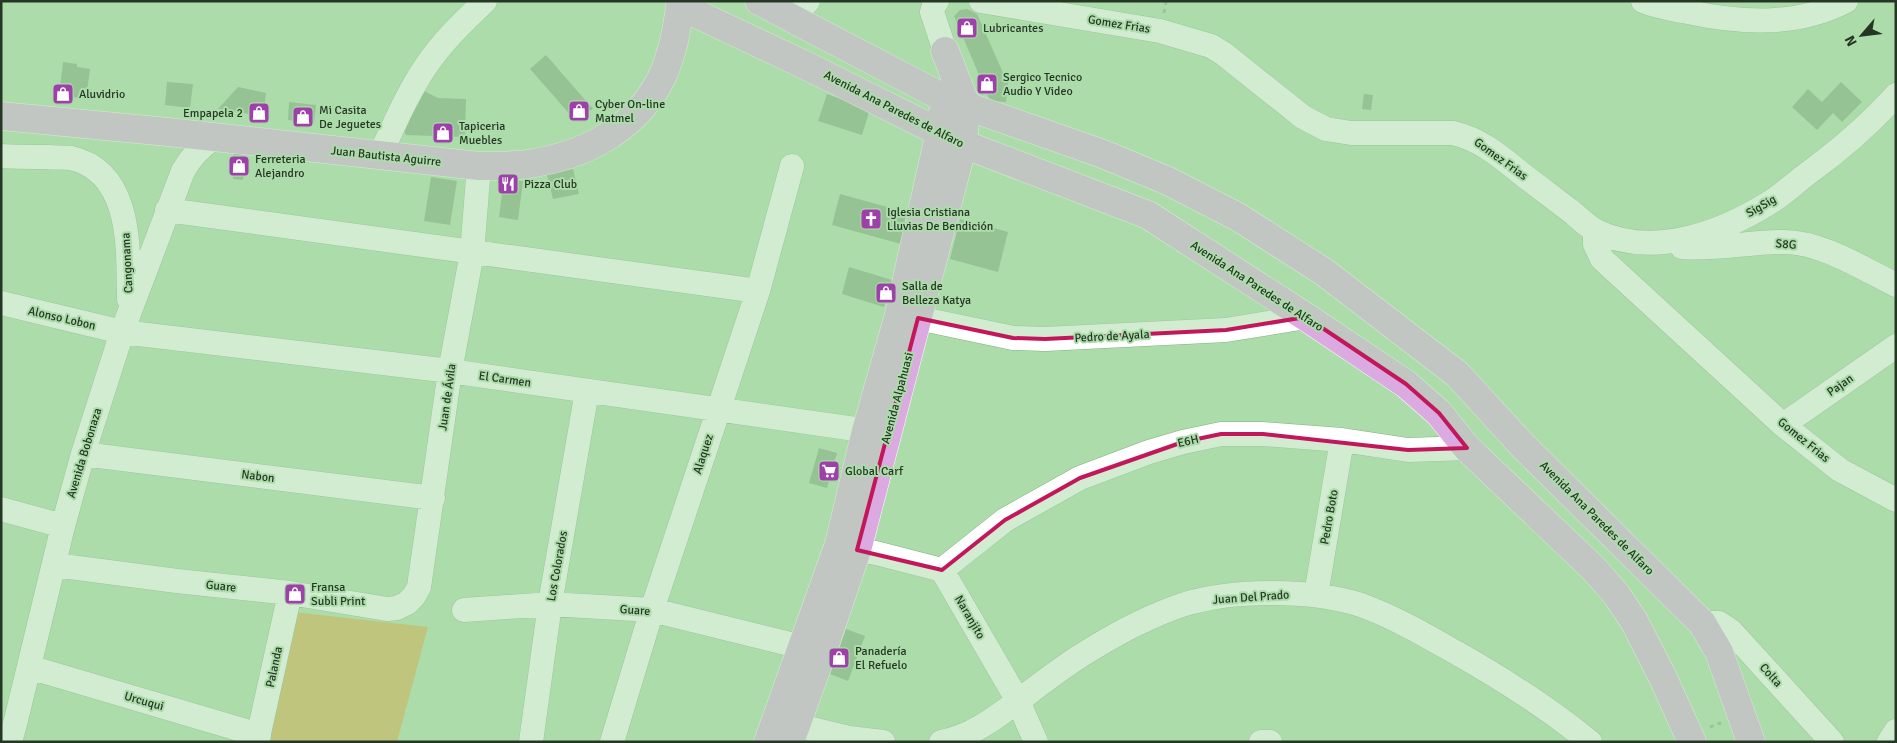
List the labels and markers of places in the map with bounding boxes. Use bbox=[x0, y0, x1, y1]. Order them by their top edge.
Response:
shop icon: Lubricantes bbox=[955, 16, 979, 40]
place label: Lubricantes bbox=[983, 21, 1043, 36]
place label: Sergico Tecnico Audio Y Video bbox=[1003, 70, 1082, 99]
shop icon: Sergico Tecnico Audio Y Video bbox=[975, 72, 999, 96]
shop icon: Aluvidrio bbox=[51, 82, 75, 106]
place label: Aluvidrio bbox=[79, 87, 125, 102]
place label: Cyber On-line Matmel bbox=[595, 97, 665, 126]
shop icon: Cyber On-line Matmel bbox=[567, 99, 591, 123]
shop icon: Empapela 2 bbox=[247, 101, 271, 125]
place label: Mi Casita De Jeguetes bbox=[319, 103, 381, 132]
shop icon: Mi Casita De Jeguetes bbox=[291, 105, 315, 129]
place label: Empapela 2 bbox=[183, 106, 243, 121]
place label: Tapiceria Muebles bbox=[459, 119, 505, 148]
shop icon: Tapiceria Muebles bbox=[431, 121, 455, 145]
place label: Ferreteria Alejandro bbox=[255, 152, 306, 181]
shop icon: Ferreteria Alejandro bbox=[227, 154, 251, 178]
restaurant icon: Pizza Club bbox=[496, 172, 520, 196]
place label: Pizza Club bbox=[524, 177, 577, 192]
place label: Iglesia Cristiana Lluvias De Bendición bbox=[887, 205, 993, 234]
church icon: Iglesia Cristiana Lluvias De Bendición bbox=[859, 207, 883, 231]
place label: Salla de Belleza Katya bbox=[902, 279, 971, 308]
shop icon: Salla de Belleza Katya bbox=[874, 281, 898, 305]
supermarket icon: Global Carf bbox=[817, 459, 841, 483]
place label: Global Carf bbox=[845, 464, 904, 479]
place label: Fransa Subli Print bbox=[311, 580, 365, 609]
shop icon: Fransa Subli Print bbox=[283, 582, 307, 606]
place label: Panadería El Refuelo bbox=[855, 644, 907, 673]
shop icon: Panadería El Refuelo bbox=[827, 646, 851, 670]

